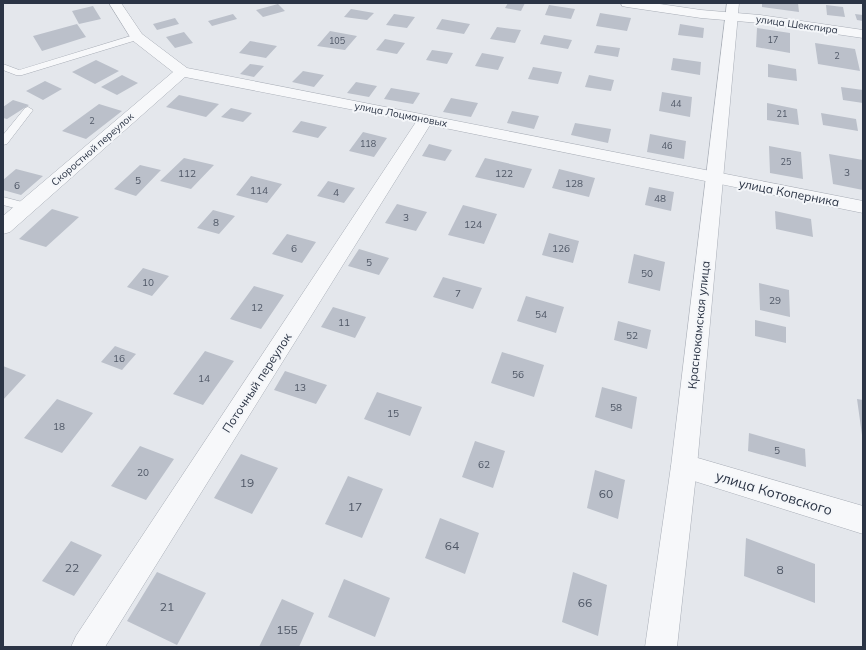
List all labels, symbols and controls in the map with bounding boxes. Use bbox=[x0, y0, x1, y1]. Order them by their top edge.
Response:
street label: улица Шекспира bbox=[755, 12, 839, 37]
house number: 17 bbox=[768, 34, 778, 45]
house number: 105 bbox=[329, 35, 346, 46]
house number: 2 bbox=[834, 50, 840, 61]
house number: 44 bbox=[671, 98, 682, 109]
street label: улица Лоцмановых bbox=[353, 99, 449, 130]
house number: 21 bbox=[777, 108, 787, 119]
street label: Скоростной переулок bbox=[48, 110, 137, 189]
house number: 2 bbox=[89, 115, 95, 126]
house number: 118 bbox=[360, 138, 376, 149]
house number: 46 bbox=[662, 140, 672, 151]
house number: 25 bbox=[781, 156, 792, 167]
house number: 3 bbox=[844, 166, 850, 179]
house number: 112 bbox=[178, 167, 196, 180]
house number: 122 bbox=[495, 167, 513, 180]
house number: 5 bbox=[135, 174, 141, 187]
street label: улица Коперника bbox=[738, 175, 841, 210]
house number: 128 bbox=[565, 177, 583, 190]
house number: 6 bbox=[14, 179, 20, 192]
house number: 114 bbox=[250, 184, 268, 197]
house number: 4 bbox=[333, 186, 339, 199]
house number: 48 bbox=[654, 192, 666, 205]
house number: 3 bbox=[403, 211, 409, 224]
house number: 8 bbox=[213, 216, 219, 229]
house number: 124 bbox=[464, 218, 482, 231]
house number: 6 bbox=[291, 242, 297, 255]
house number: 126 bbox=[552, 242, 570, 255]
house number: 5 bbox=[366, 256, 372, 269]
street label: Краснокамская улица bbox=[684, 260, 713, 390]
house number: 50 bbox=[641, 267, 653, 280]
house number: 10 bbox=[142, 276, 154, 289]
house number: 7 bbox=[455, 287, 461, 300]
house number: 29 bbox=[769, 294, 781, 307]
house number: 12 bbox=[251, 301, 263, 314]
house number: 54 bbox=[535, 308, 547, 321]
house number: 11 bbox=[338, 316, 350, 329]
house number: 52 bbox=[626, 329, 638, 342]
street label: Поточный переулок bbox=[219, 330, 295, 435]
house number: 16 bbox=[113, 352, 125, 365]
house number: 56 bbox=[512, 368, 524, 381]
house number: 14 bbox=[198, 372, 210, 385]
house number: 13 bbox=[294, 381, 306, 394]
house number: 58 bbox=[610, 401, 622, 414]
house number: 15 bbox=[387, 407, 399, 420]
house number: 18 bbox=[53, 420, 65, 433]
house number: 5 bbox=[774, 444, 780, 457]
house number: 62 bbox=[478, 458, 490, 471]
house number: 20 bbox=[137, 466, 149, 479]
street label: улица Котовского bbox=[713, 467, 835, 519]
house number: 19 bbox=[240, 475, 254, 490]
house number: 60 bbox=[599, 486, 613, 501]
house number: 17 bbox=[348, 499, 362, 514]
house number: 64 bbox=[445, 538, 459, 553]
house number: 22 bbox=[65, 560, 79, 575]
house number: 8 bbox=[776, 562, 784, 577]
house number: 66 bbox=[578, 595, 592, 610]
house number: 21 bbox=[160, 599, 174, 614]
house number: 155 bbox=[276, 622, 298, 637]

